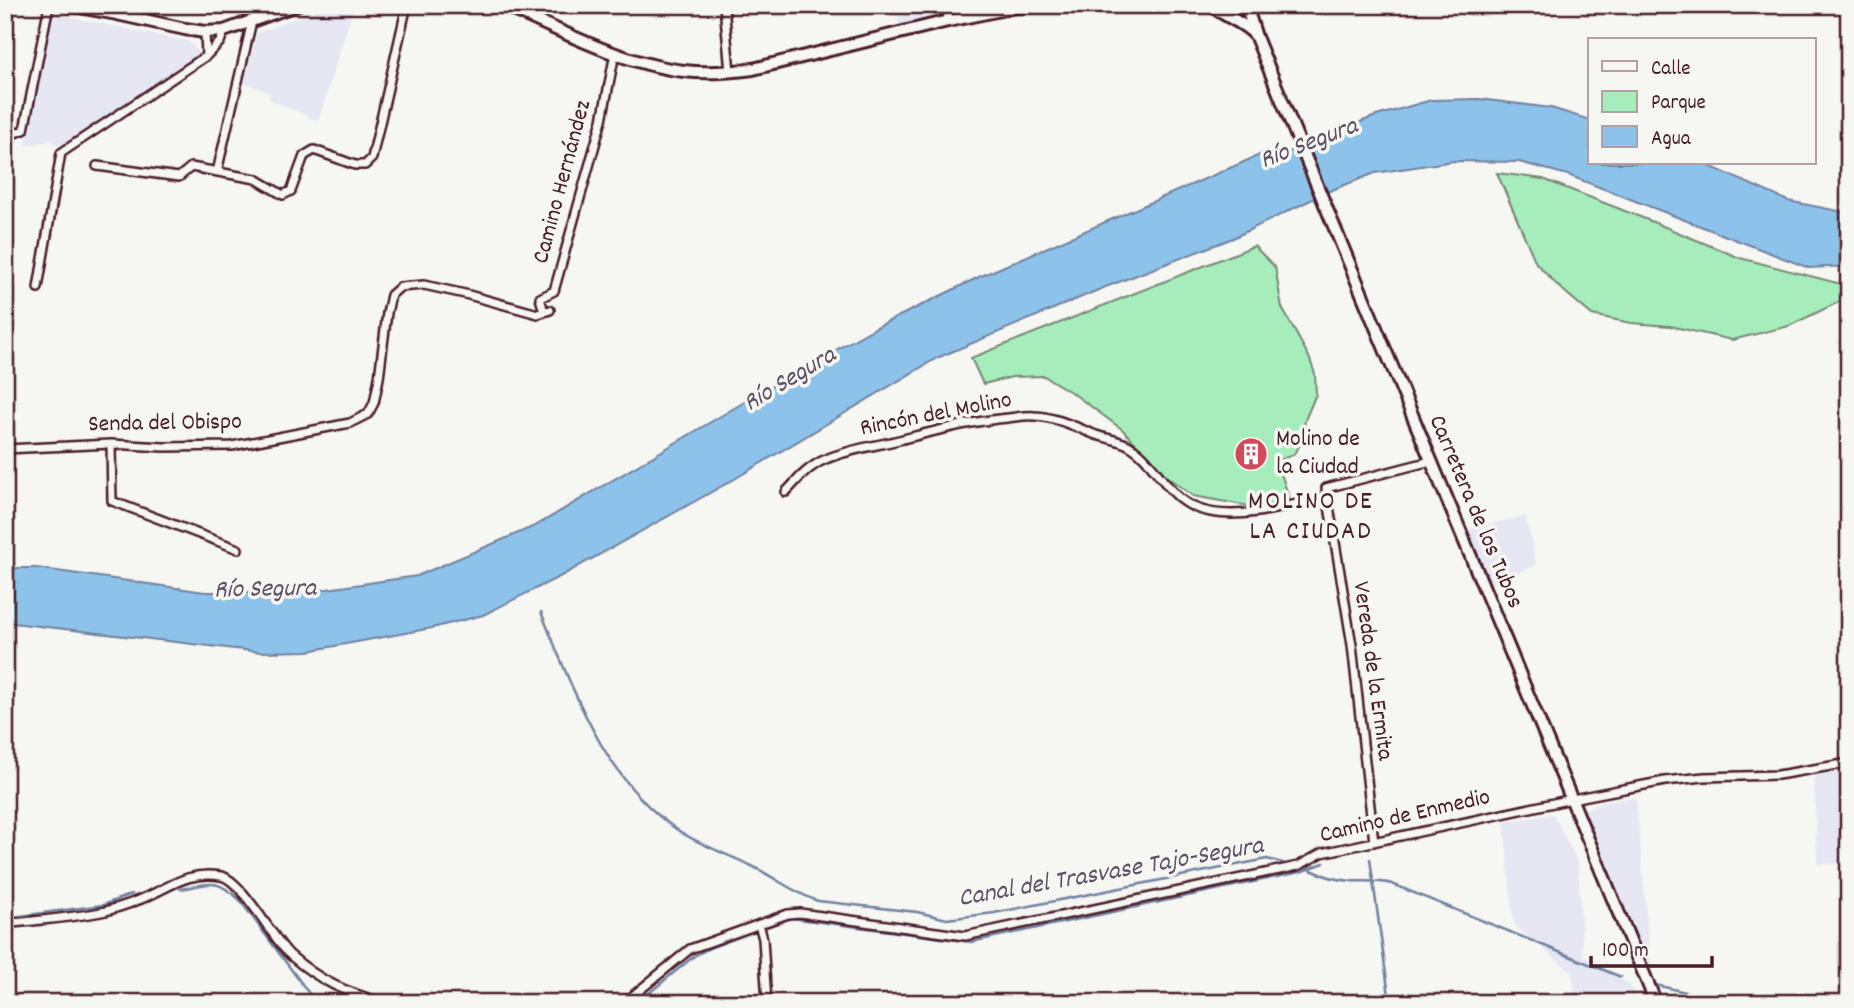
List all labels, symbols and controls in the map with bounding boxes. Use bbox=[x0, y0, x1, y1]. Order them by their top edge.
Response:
legend bbox=[1588, 38, 1815, 164]
text: Calle bbox=[1651, 55, 1690, 85]
text: Parque bbox=[1651, 89, 1706, 119]
street label: Camino Hernández bbox=[525, 96, 601, 268]
water label: Río Segura bbox=[1255, 108, 1365, 180]
text: Agua bbox=[1651, 125, 1692, 155]
water label: Río Segura bbox=[737, 337, 845, 422]
street label: Rincón del Molino bbox=[857, 384, 1015, 446]
street label: Senda del Obispo bbox=[88, 406, 242, 442]
street label: Carretera de los Tubos bbox=[1419, 410, 1531, 614]
place label: Molino de la Ciudad bbox=[1276, 423, 1360, 485]
building icon: Molino de la Ciudad bbox=[1232, 435, 1270, 473]
district label: MOLINO DE LA CIUDAD bbox=[1248, 484, 1374, 551]
water label: Río Segura bbox=[214, 571, 318, 609]
street label: Vereda de la Ermita bbox=[1343, 579, 1401, 763]
street label: Camino de Enmedio bbox=[1316, 781, 1494, 853]
water label: Canal del Trasvase Tajo-Segura bbox=[956, 828, 1268, 918]
scale bar bbox=[1591, 924, 1712, 968]
text: 100 m bbox=[1602, 937, 1649, 967]

